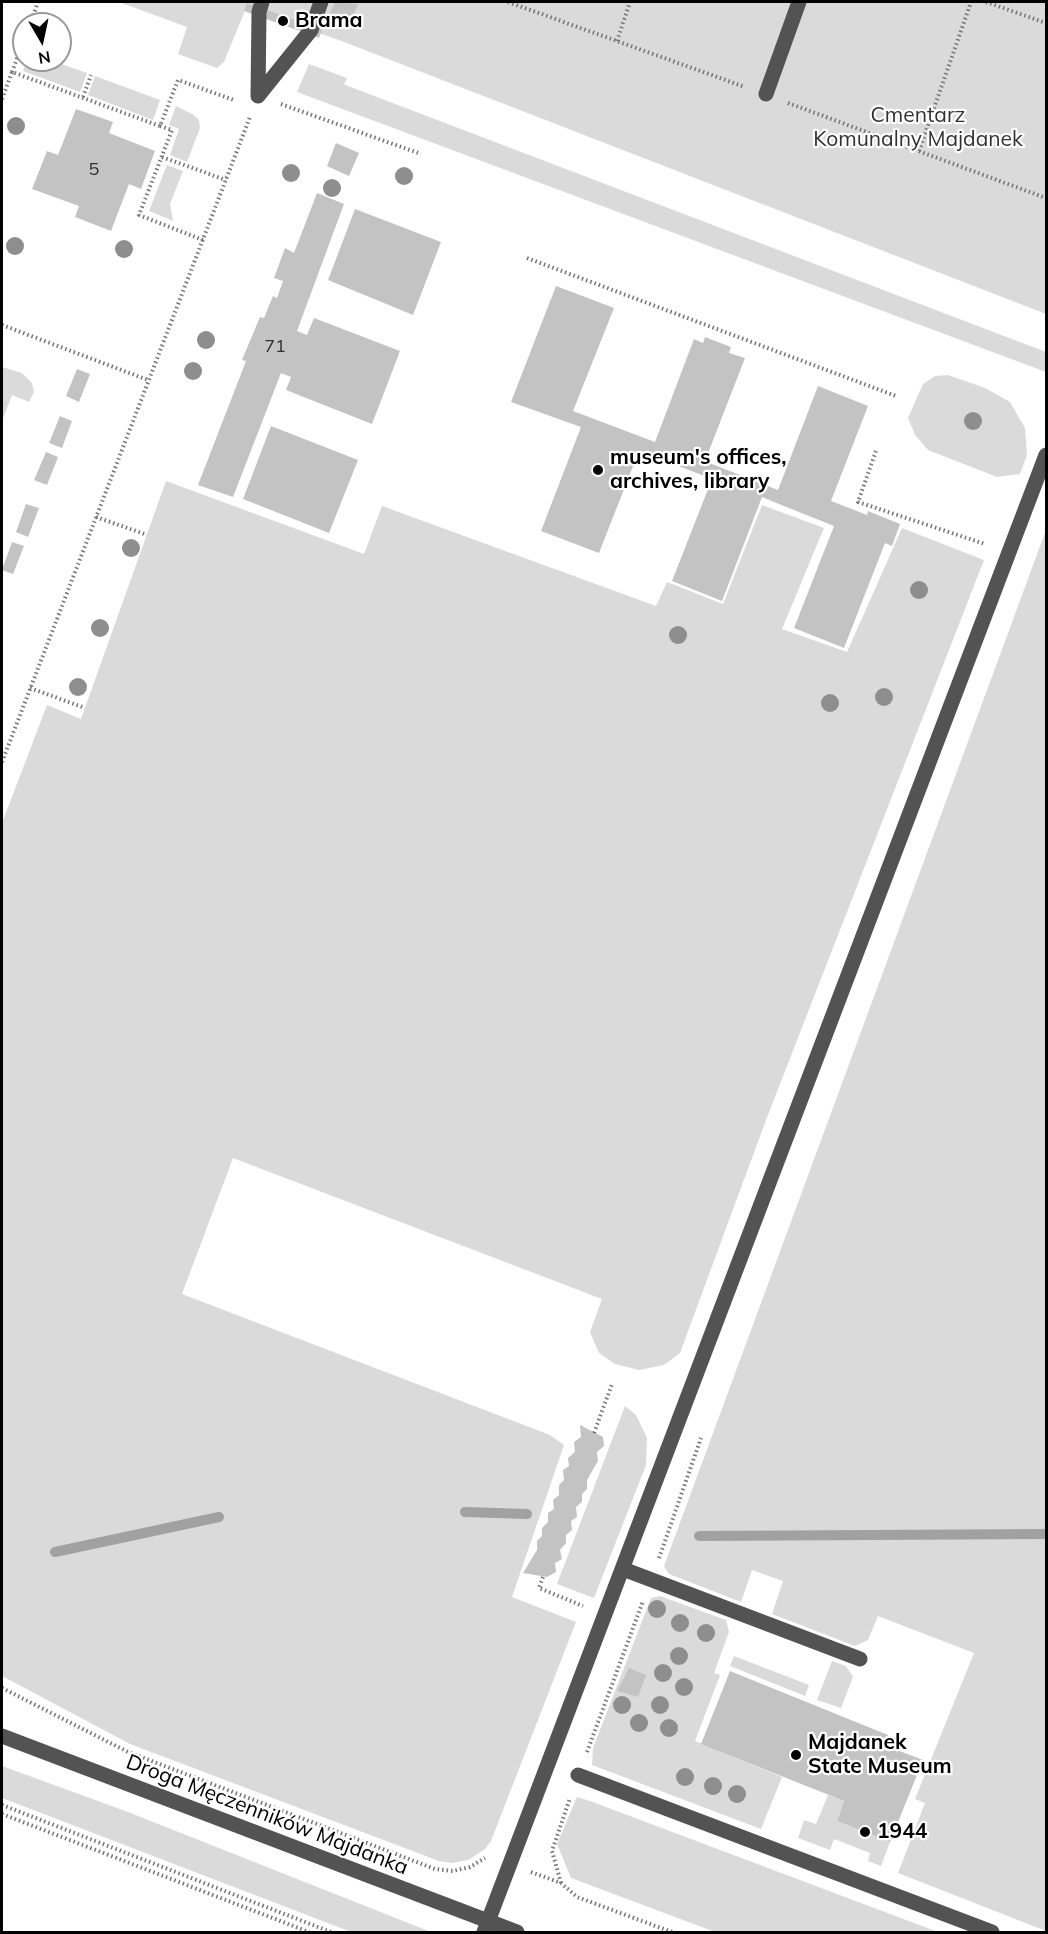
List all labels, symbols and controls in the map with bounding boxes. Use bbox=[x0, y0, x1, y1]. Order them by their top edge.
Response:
place label: Brama bbox=[295, 8, 363, 34]
north arrow bbox=[12, 12, 72, 72]
marker: Brama bbox=[276, 14, 290, 28]
text: N bbox=[37, 47, 52, 69]
park label: Cmentarz Komunalny Majdanek bbox=[813, 103, 1023, 153]
house number: 5 bbox=[89, 159, 99, 181]
house number: 71 bbox=[264, 336, 286, 358]
place label: museum's offices, archives, library bbox=[610, 445, 786, 495]
marker: museum's offices, archives, library bbox=[591, 463, 605, 477]
place label: Majdanek State Museum bbox=[808, 1730, 952, 1780]
marker: Majdanek State Museum bbox=[789, 1748, 803, 1762]
street label: Droga Męczenników Majdanka bbox=[122, 1749, 412, 1881]
place label: 1944 bbox=[877, 1819, 927, 1845]
marker: 1944 bbox=[858, 1825, 872, 1839]

